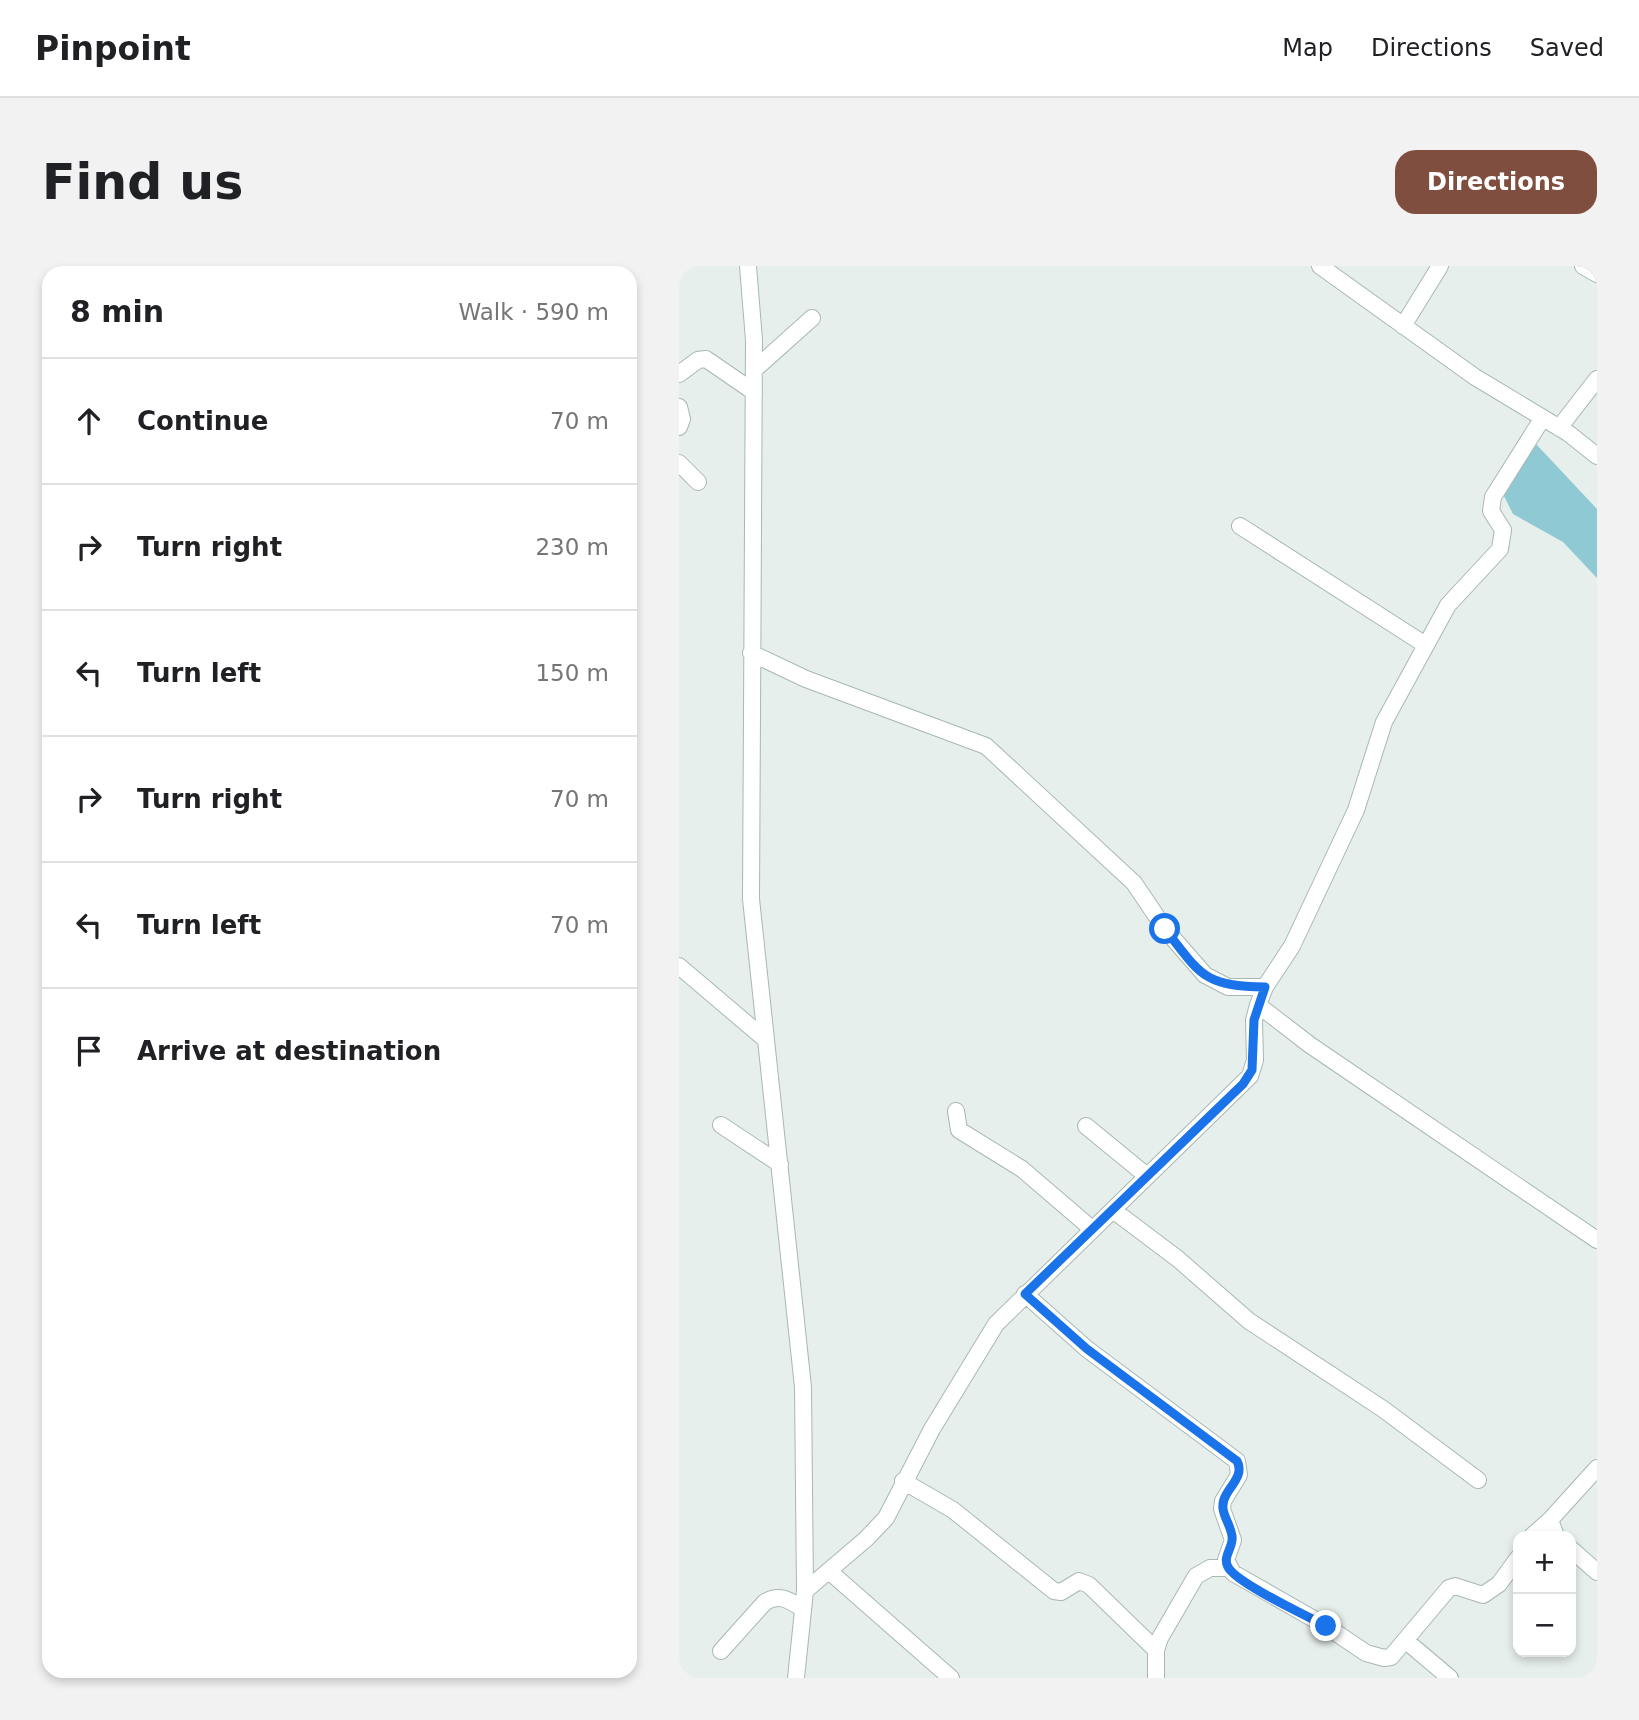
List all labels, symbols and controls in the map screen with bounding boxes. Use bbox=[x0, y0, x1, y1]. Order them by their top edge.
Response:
text: Pinpoint bbox=[35, 29, 191, 68]
text: Map bbox=[1282, 34, 1333, 62]
text: Directions bbox=[1371, 34, 1492, 62]
text: Saved bbox=[1530, 34, 1604, 62]
button: Directions bbox=[1395, 150, 1597, 214]
text: Find us bbox=[42, 154, 243, 211]
text: 8 min bbox=[70, 294, 164, 329]
text: Walk · 590 m bbox=[458, 299, 609, 325]
icon: ahead bbox=[70, 402, 108, 440]
text: Continue bbox=[137, 406, 268, 436]
text: 70 m bbox=[550, 408, 609, 434]
icon: right bbox=[70, 528, 108, 566]
text: Turn right bbox=[137, 532, 282, 562]
text: 230 m bbox=[535, 534, 609, 560]
icon: left bbox=[70, 654, 108, 692]
text: Turn left bbox=[137, 658, 261, 688]
text: 150 m bbox=[535, 660, 609, 686]
icon: right bbox=[70, 780, 108, 818]
text: Turn right bbox=[137, 784, 282, 814]
text: 70 m bbox=[550, 786, 609, 812]
icon: left bbox=[70, 906, 108, 944]
text: Turn left bbox=[137, 910, 261, 940]
text: 70 m bbox=[550, 912, 609, 938]
route start bbox=[1149, 913, 1180, 944]
icon: arrive bbox=[70, 1032, 108, 1070]
text: Arrive at destination bbox=[137, 1036, 441, 1066]
map controls bbox=[1513, 1531, 1576, 1657]
button: + bbox=[1513, 1531, 1576, 1594]
button: − bbox=[1513, 1594, 1576, 1657]
route end bbox=[1310, 1610, 1341, 1641]

